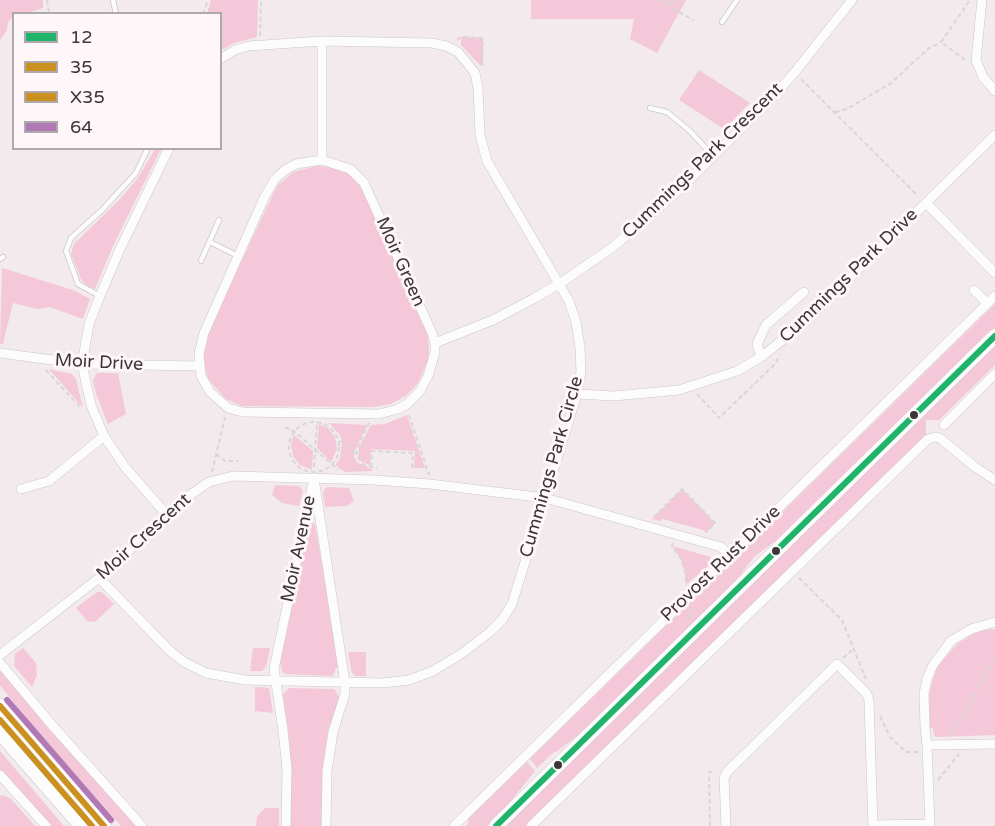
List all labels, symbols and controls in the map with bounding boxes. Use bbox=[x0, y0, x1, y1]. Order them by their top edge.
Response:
legend bbox=[12, 12, 222, 150]
text: 12 bbox=[70, 26, 93, 48]
text: 35 bbox=[70, 56, 93, 78]
street label: Cummings Park Crescent bbox=[618, 79, 788, 243]
text: X35 bbox=[70, 86, 105, 108]
text: 64 bbox=[70, 116, 93, 138]
street label: Cummings Park Drive bbox=[775, 204, 923, 348]
street label: Moir Green bbox=[371, 214, 429, 310]
street label: Moir Drive bbox=[54, 350, 144, 376]
street label: Cummings Park Circle bbox=[516, 374, 588, 560]
unlabelled marker bbox=[908, 409, 920, 421]
street label: Moir Crescent bbox=[92, 489, 196, 585]
street label: Moir Avenue bbox=[277, 494, 321, 604]
street label: Provost Rust Drive bbox=[657, 501, 785, 627]
unlabelled marker bbox=[770, 545, 782, 557]
unlabelled marker bbox=[552, 759, 564, 771]

